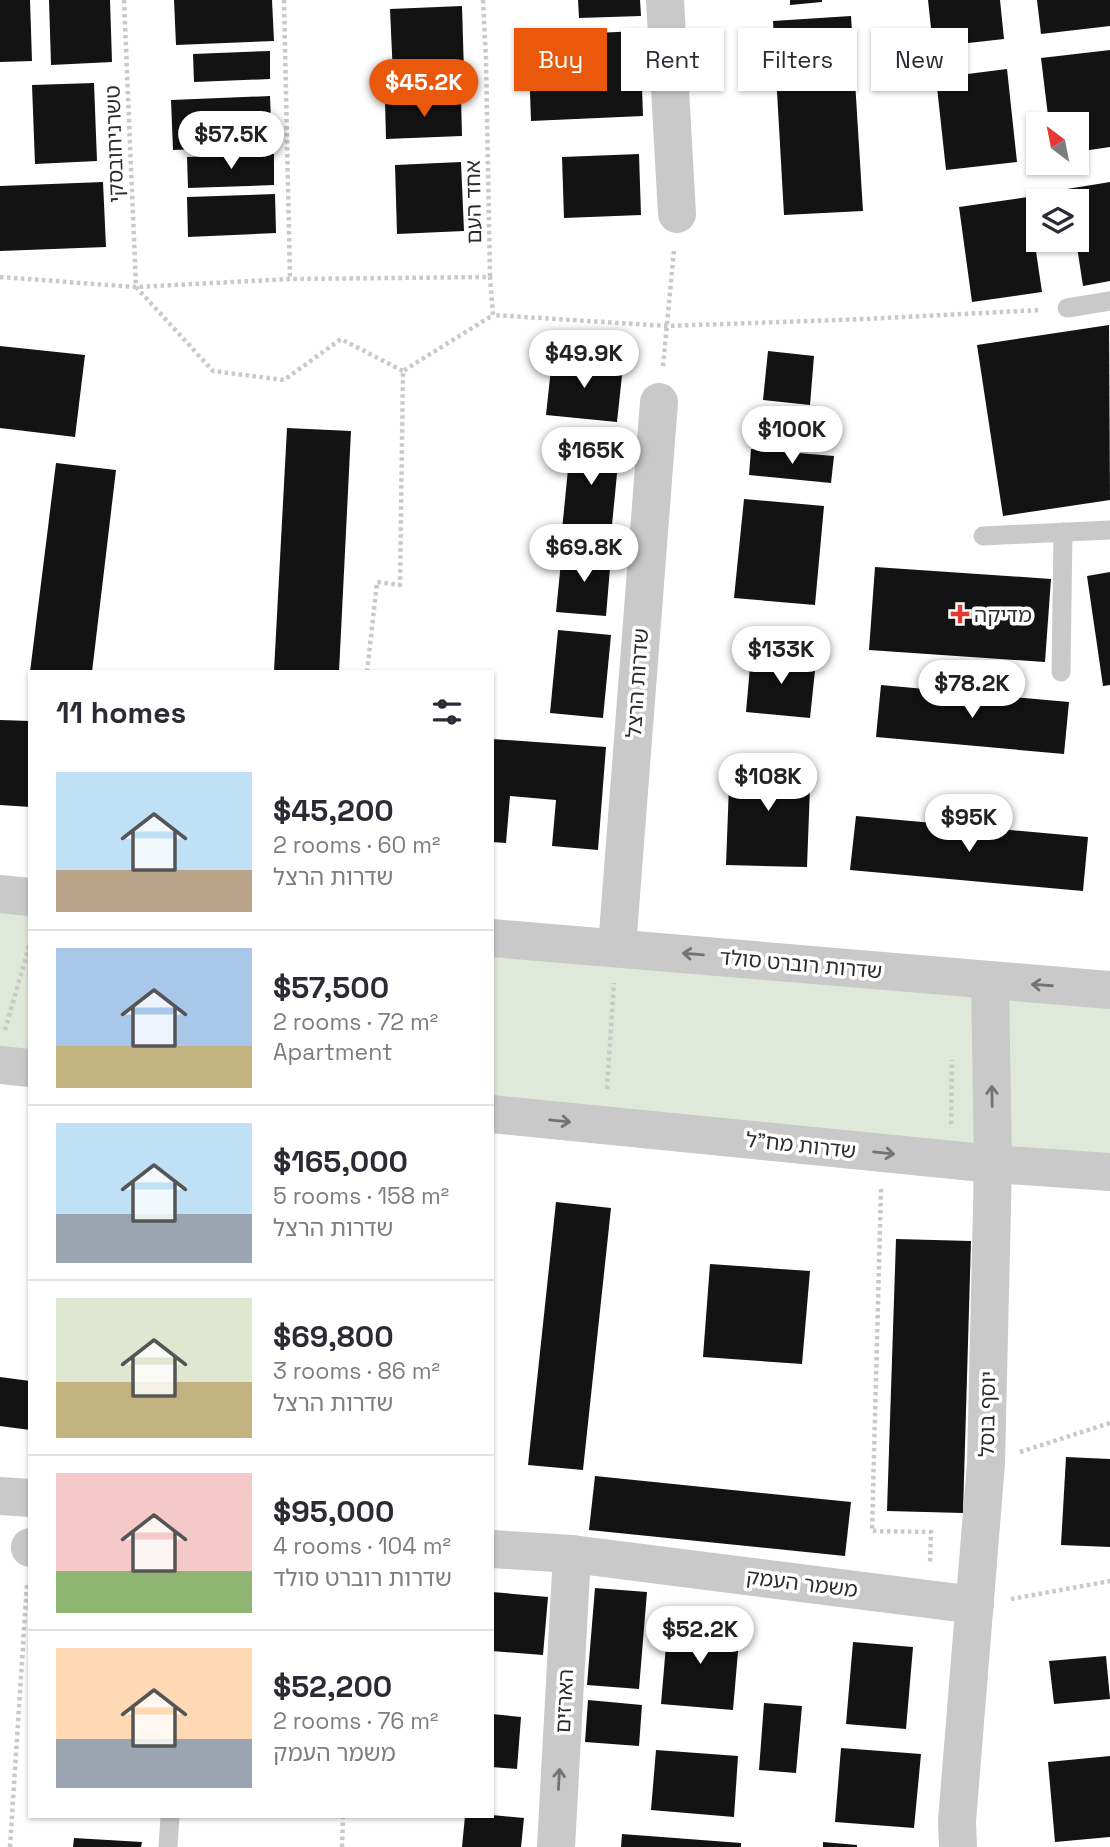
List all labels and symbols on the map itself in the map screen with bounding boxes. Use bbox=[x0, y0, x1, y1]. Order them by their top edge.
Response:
pin: $45.2K bbox=[367, 60, 481, 119]
street label: טשרניחובסקי bbox=[98, 85, 130, 203]
pin: $57.5K bbox=[174, 111, 288, 171]
north arrow bbox=[1026, 112, 1088, 175]
street label: אחד העם bbox=[459, 160, 487, 244]
pin: $49.9K bbox=[527, 330, 641, 390]
pin: $100K bbox=[743, 406, 841, 466]
pin: $165K bbox=[542, 428, 640, 487]
pin: $69.8K bbox=[527, 524, 641, 584]
place label: מדיקה bbox=[974, 601, 1032, 628]
marker: מדיקה bbox=[952, 606, 968, 622]
pin: $133K bbox=[732, 626, 830, 686]
street label: שדרות הרצל bbox=[620, 627, 654, 739]
pin: $78.2K bbox=[915, 660, 1029, 720]
pin: $108K bbox=[719, 754, 817, 813]
pin: $95K bbox=[928, 794, 1010, 854]
street label: שדרות רוברט סולד bbox=[719, 943, 883, 985]
one-way arrow bbox=[683, 947, 705, 960]
one-way arrow bbox=[1031, 978, 1054, 991]
one-way arrow bbox=[985, 1085, 999, 1108]
one-way arrow bbox=[548, 1115, 570, 1128]
street label: שדרות מח"ל bbox=[745, 1126, 857, 1164]
one-way arrow bbox=[872, 1147, 894, 1160]
street label: יוסף בוסל bbox=[973, 1371, 1001, 1457]
street label: משמר העמק bbox=[745, 1563, 859, 1603]
pin: $52.2K bbox=[643, 1606, 757, 1666]
street label: הארזים bbox=[549, 1668, 579, 1734]
one-way arrow bbox=[553, 1768, 566, 1791]

